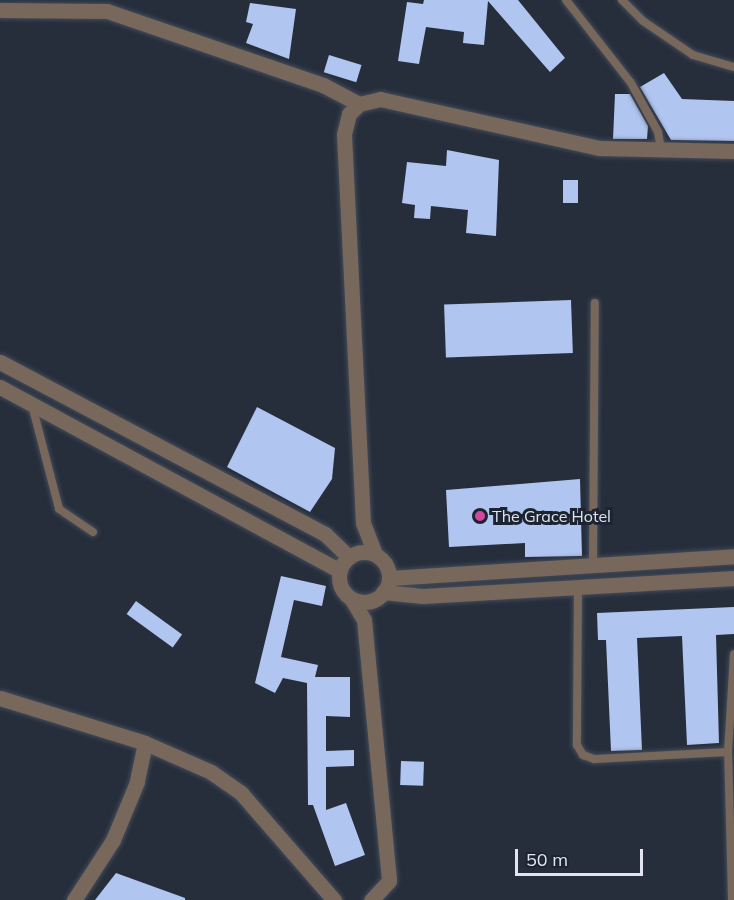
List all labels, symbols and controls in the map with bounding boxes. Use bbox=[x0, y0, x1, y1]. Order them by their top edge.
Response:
place label: The Grace Hotel bbox=[492, 506, 611, 526]
marker: The Grace Hotel bbox=[473, 509, 487, 523]
scale bar bbox=[518, 837, 646, 875]
text: 50 m bbox=[526, 848, 568, 871]

